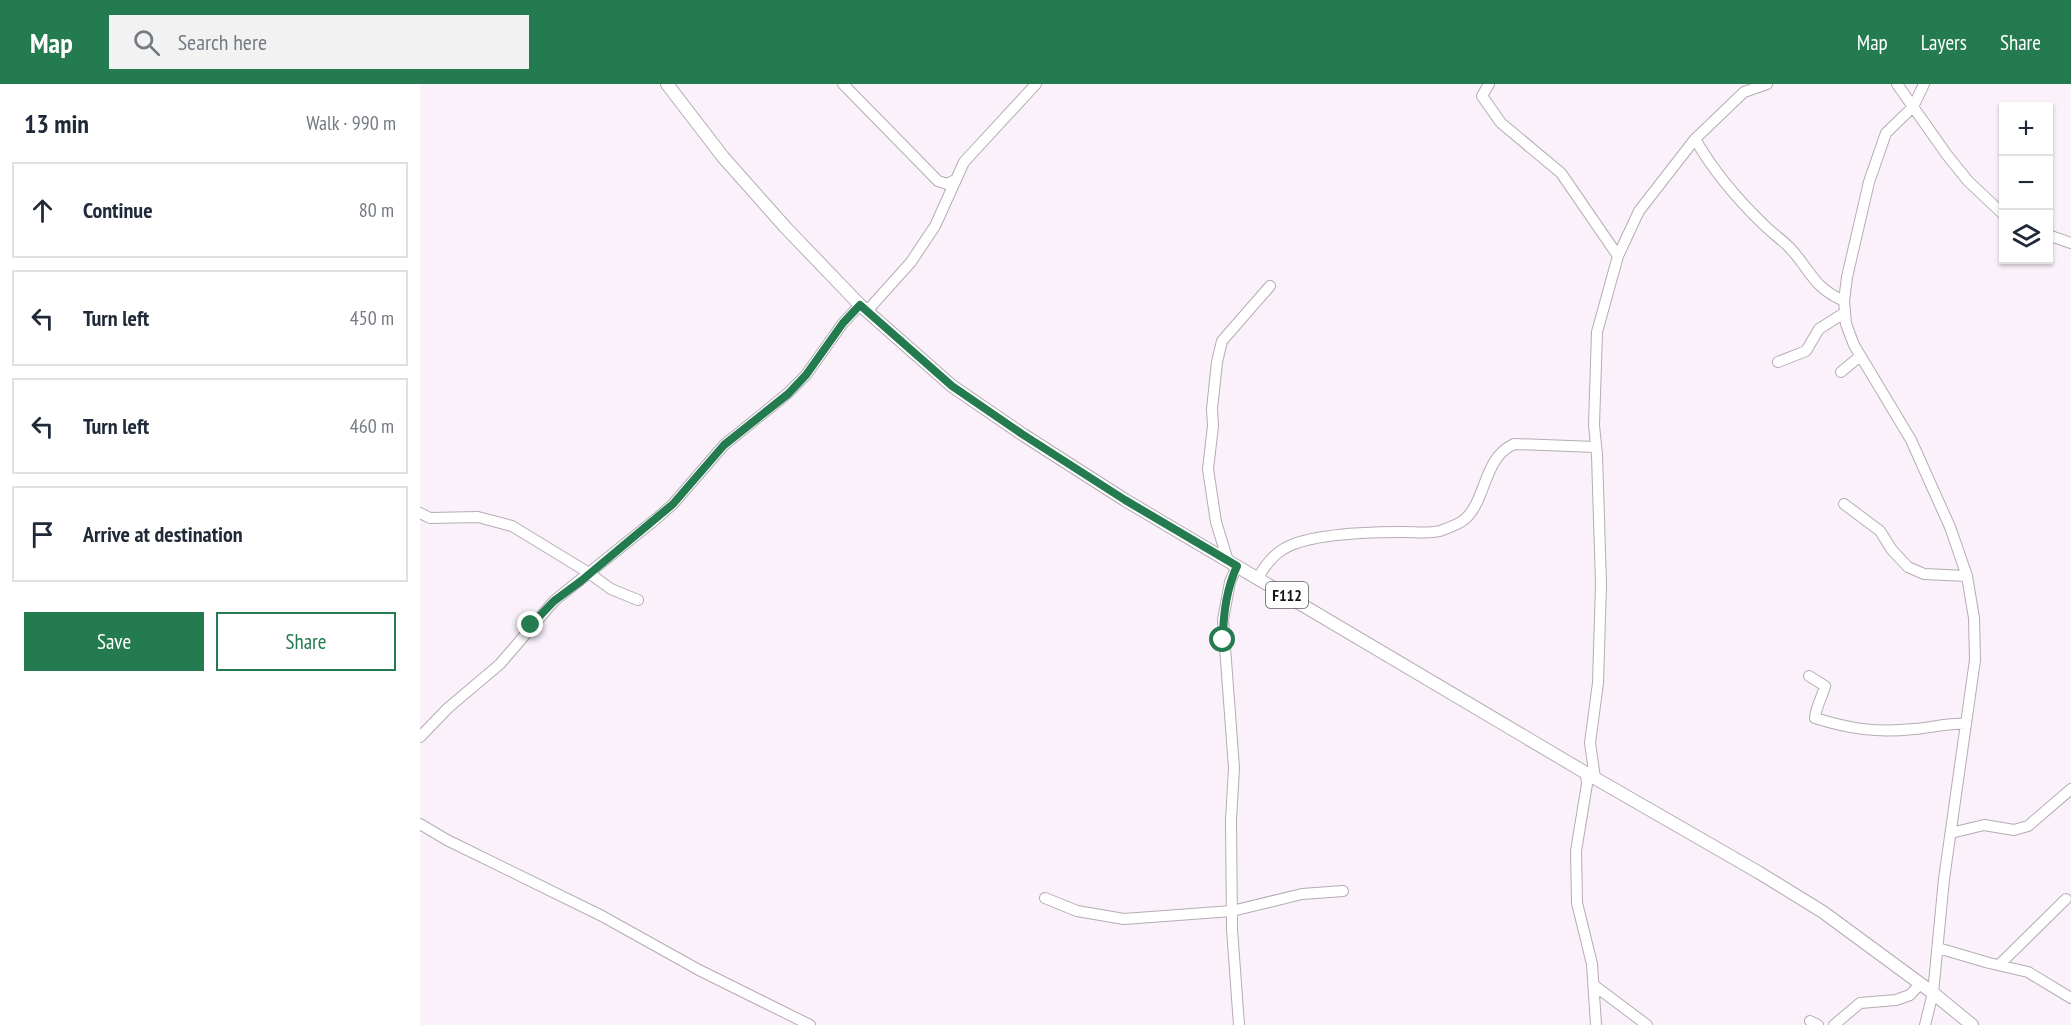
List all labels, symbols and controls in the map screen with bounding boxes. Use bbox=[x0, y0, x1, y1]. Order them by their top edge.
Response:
search box bbox=[109, 15, 529, 69]
text: Map bbox=[30, 24, 73, 61]
icon: search bbox=[130, 26, 163, 59]
text: Search here bbox=[178, 28, 267, 56]
text: Map bbox=[1857, 29, 1888, 56]
text: Layers bbox=[1921, 29, 1967, 56]
text: Share bbox=[2000, 29, 2041, 56]
map controls bbox=[1999, 102, 2053, 264]
button: + bbox=[1999, 102, 2053, 156]
text: 13 min bbox=[24, 107, 89, 140]
text: Walk · 990 m bbox=[306, 110, 396, 136]
button: − bbox=[1999, 156, 2053, 210]
icon: ahead bbox=[26, 194, 59, 227]
text: Continue bbox=[83, 196, 153, 224]
text: 80 m bbox=[359, 197, 394, 223]
button: layers bbox=[1999, 210, 2053, 264]
icon: left bbox=[26, 302, 59, 335]
text: Turn left bbox=[83, 304, 149, 332]
text: 450 m bbox=[350, 305, 394, 331]
icon: left bbox=[26, 410, 59, 443]
text: Turn left bbox=[83, 412, 149, 440]
text: 460 m bbox=[350, 413, 394, 439]
icon: arrive bbox=[26, 518, 59, 551]
text: Arrive at destination bbox=[83, 520, 243, 548]
road number: F112 bbox=[1266, 582, 1308, 608]
route end bbox=[517, 611, 543, 637]
button: Save bbox=[24, 612, 204, 671]
button: Share bbox=[216, 612, 396, 671]
route start bbox=[1209, 626, 1235, 652]

